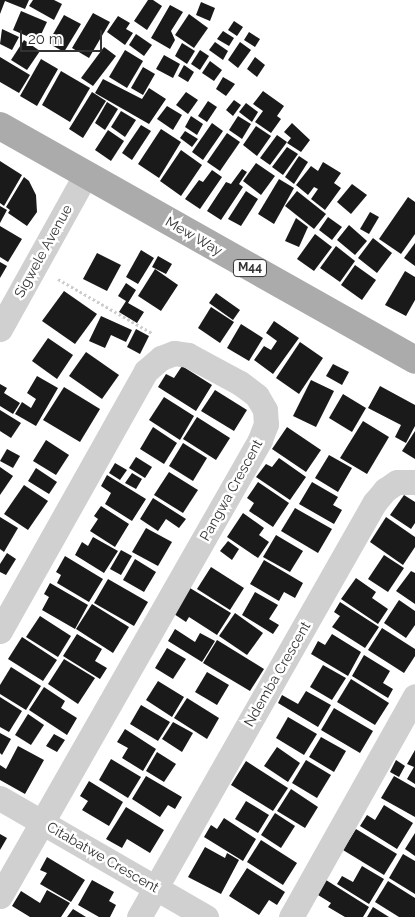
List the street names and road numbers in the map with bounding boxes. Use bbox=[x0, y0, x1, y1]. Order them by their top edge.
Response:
street label: Sigwele Avenue bbox=[10, 201, 76, 301]
street label: Mew Way bbox=[162, 213, 226, 259]
road number: M44 bbox=[232, 258, 268, 278]
street label: Pangwa Crescent bbox=[196, 436, 266, 544]
street label: Ndemba Crescent bbox=[240, 619, 314, 729]
street label: Citabatwe Crescent bbox=[44, 818, 162, 896]

